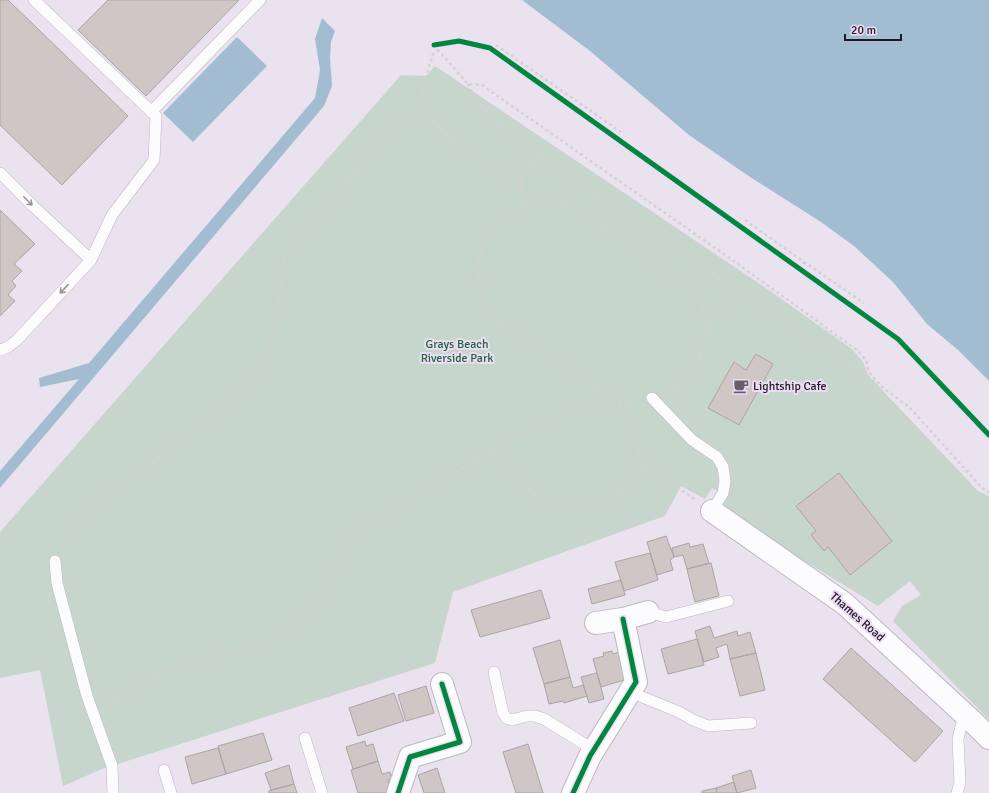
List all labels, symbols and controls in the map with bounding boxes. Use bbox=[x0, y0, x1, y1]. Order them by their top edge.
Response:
scale bar bbox=[845, 16, 901, 42]
text: 20 m bbox=[851, 23, 876, 38]
one-way arrow bbox=[23, 196, 33, 206]
one-way arrow bbox=[60, 284, 69, 294]
park label: Grays Beach Riverside Park bbox=[421, 337, 493, 366]
cafe icon: Lightship Cafe bbox=[732, 377, 750, 395]
place label: Lightship Cafe bbox=[753, 379, 827, 394]
street label: Thames Road bbox=[827, 589, 887, 645]

